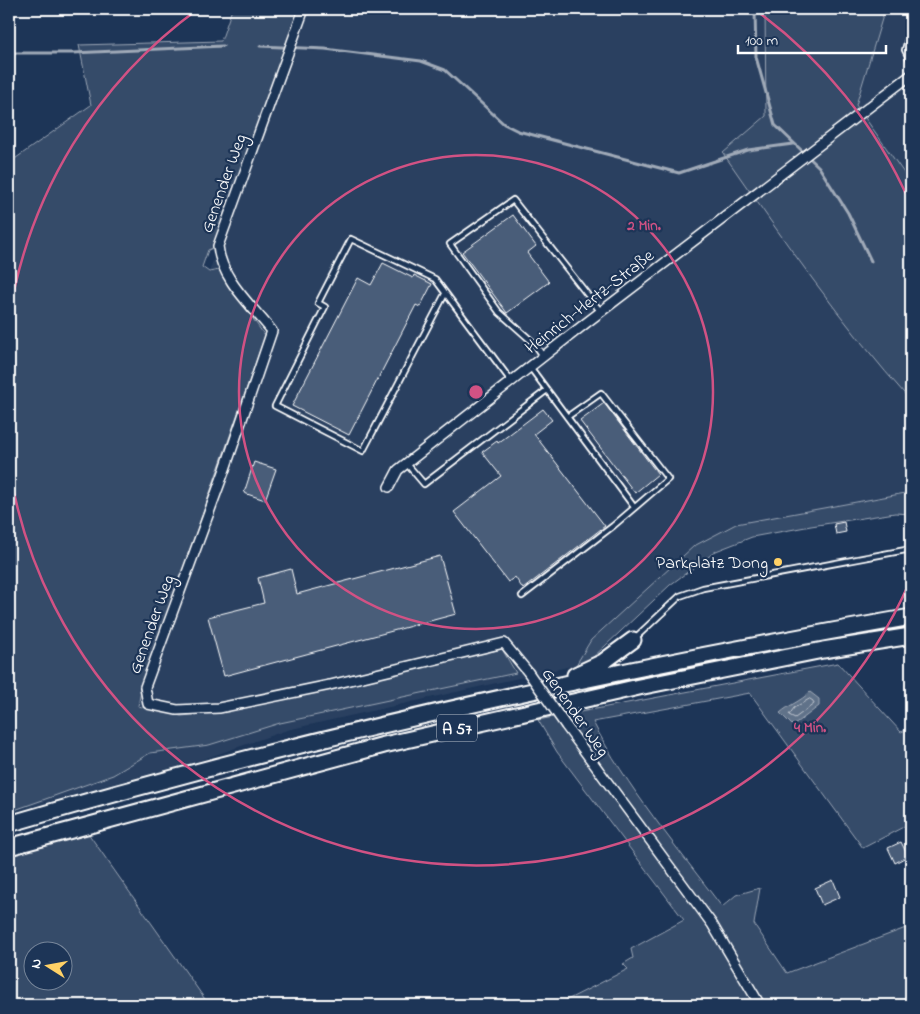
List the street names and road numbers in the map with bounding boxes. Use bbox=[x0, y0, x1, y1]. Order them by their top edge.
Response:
street label: Genender Weg bbox=[195, 131, 256, 237]
street label: Heinrich-Hertz-Straße bbox=[520, 243, 661, 361]
street label: Genender Weg bbox=[123, 572, 184, 678]
street label: Genender Weg bbox=[533, 663, 615, 764]
road number: A 57 bbox=[437, 714, 477, 741]

